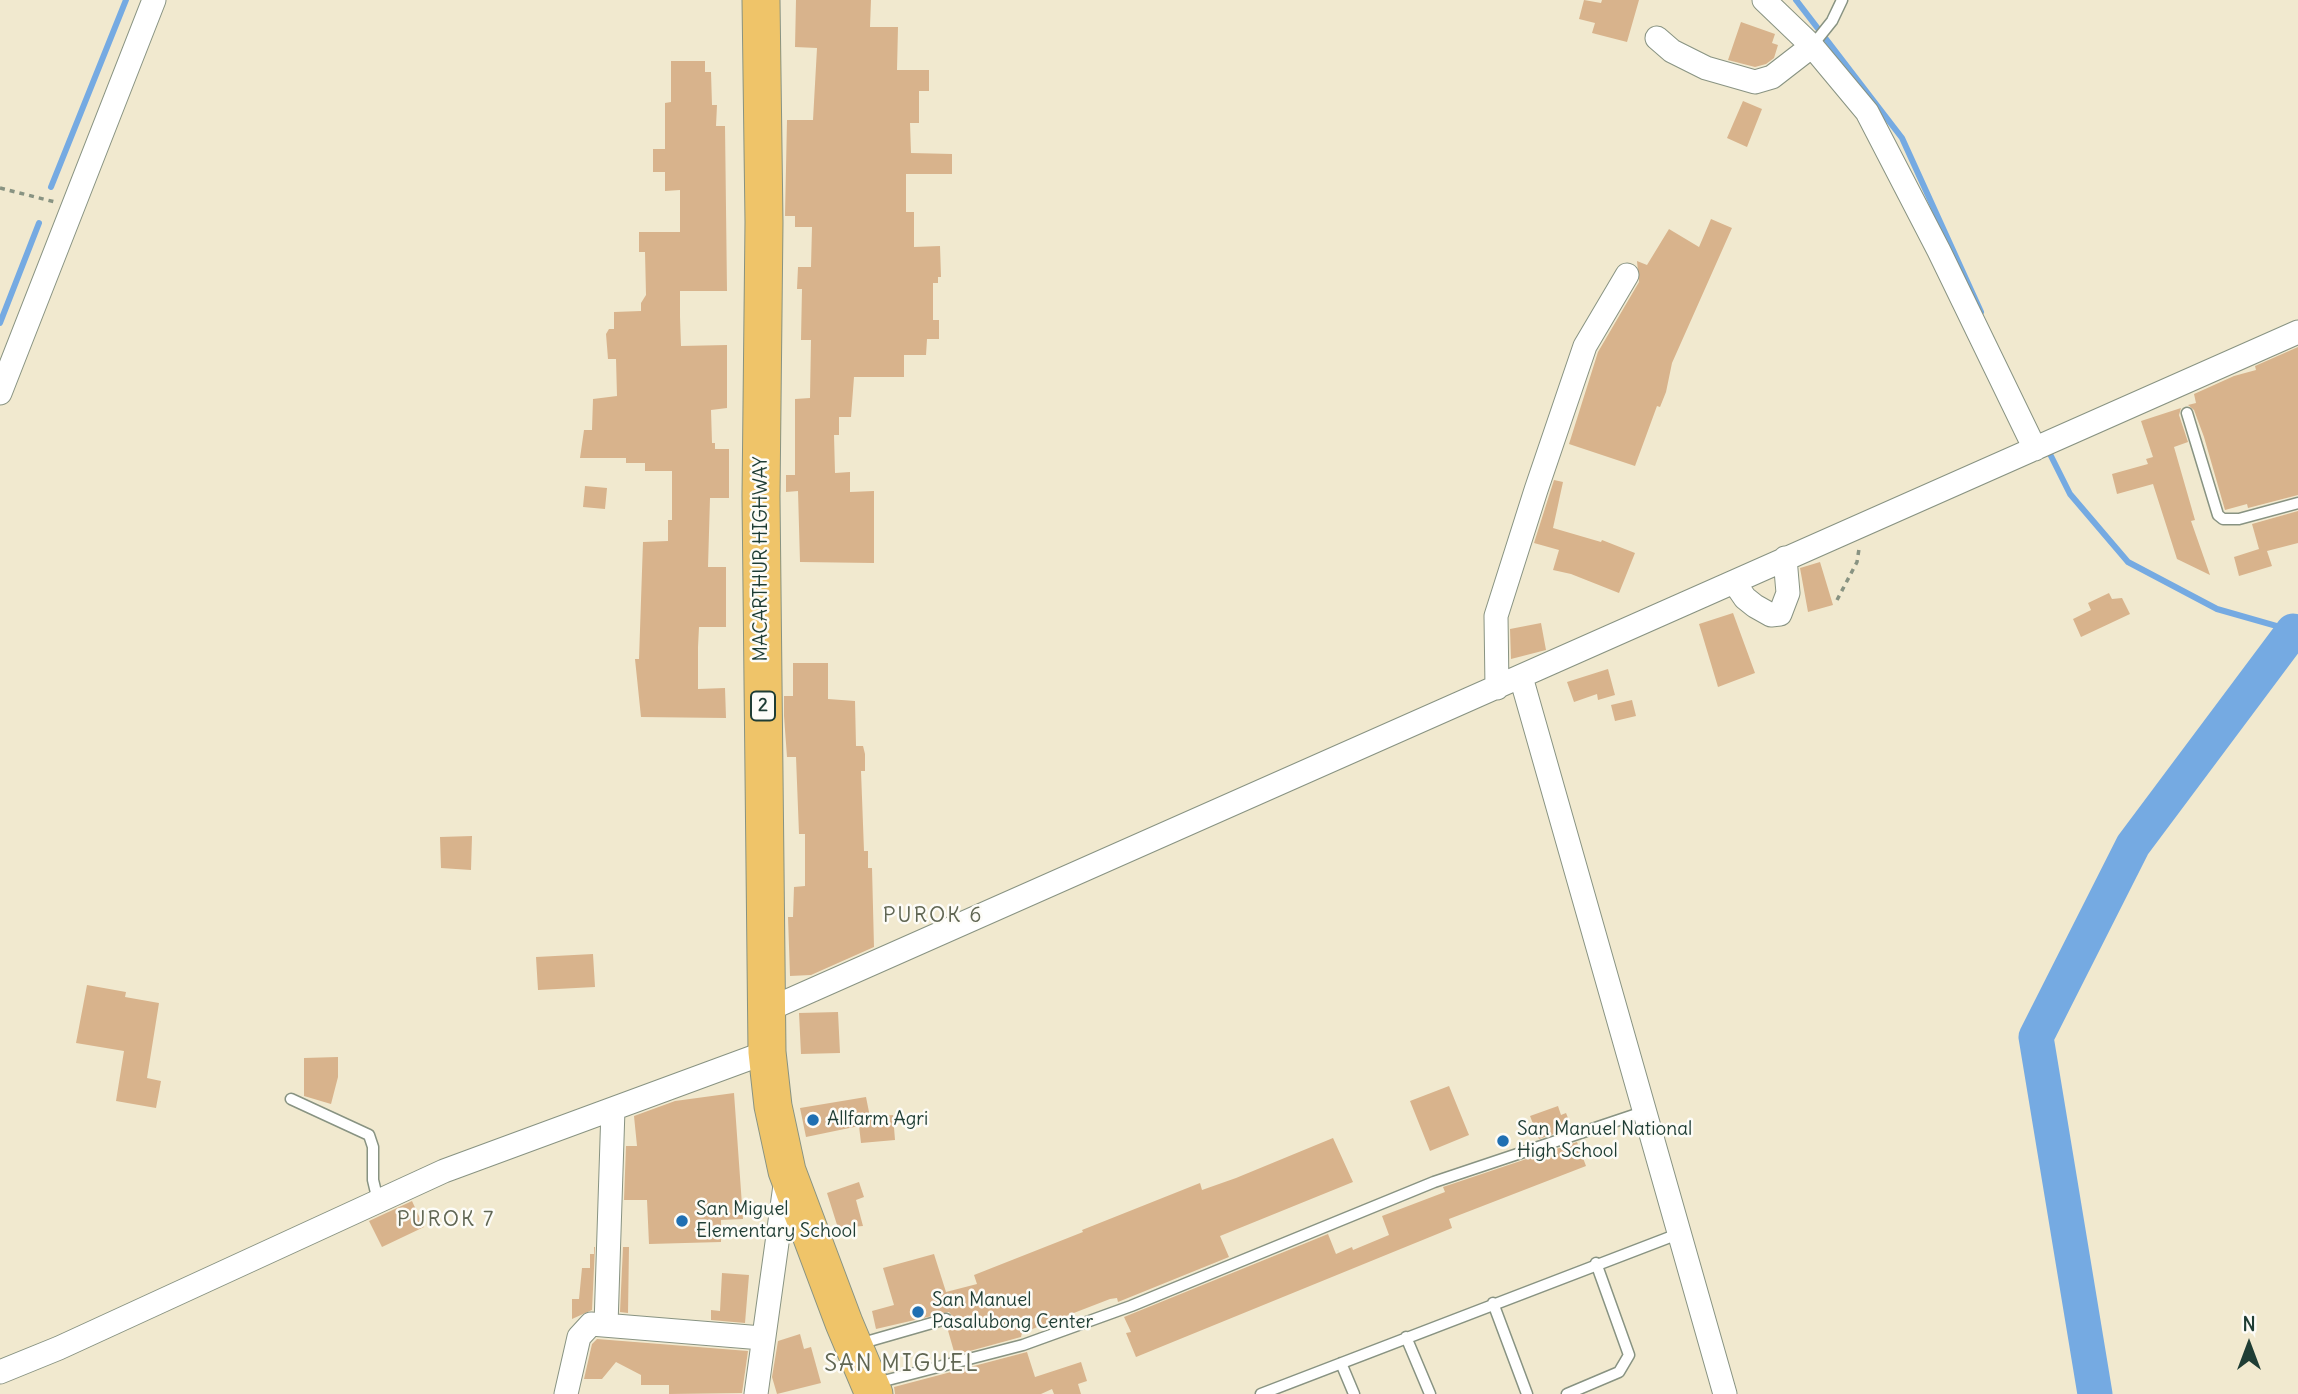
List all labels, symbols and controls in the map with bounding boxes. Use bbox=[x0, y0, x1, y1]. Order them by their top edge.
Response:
street label: MACARTHUR HIGHWAY bbox=[751, 457, 773, 661]
road number: 2 bbox=[751, 692, 775, 720]
district label: PUROK 6 bbox=[884, 903, 982, 929]
place label: Allfarm Agri bbox=[827, 1109, 928, 1131]
marker: Allfarm Agri bbox=[805, 1112, 821, 1128]
place label: San Manuel National High School bbox=[1517, 1119, 1692, 1163]
marker: San Manuel National High School bbox=[1495, 1133, 1511, 1149]
place label: San Miguel Elementary School bbox=[696, 1199, 857, 1243]
district label: PUROK 7 bbox=[398, 1207, 494, 1233]
marker: San Miguel Elementary School bbox=[674, 1213, 690, 1229]
place label: San Manuel Pasalubong Center bbox=[932, 1290, 1093, 1334]
marker: San Manuel Pasalubong Center bbox=[910, 1304, 926, 1320]
north arrow bbox=[2214, 1310, 2284, 1380]
text: N bbox=[2242, 1312, 2256, 1336]
district label: SAN MIGUEL bbox=[825, 1350, 979, 1378]

